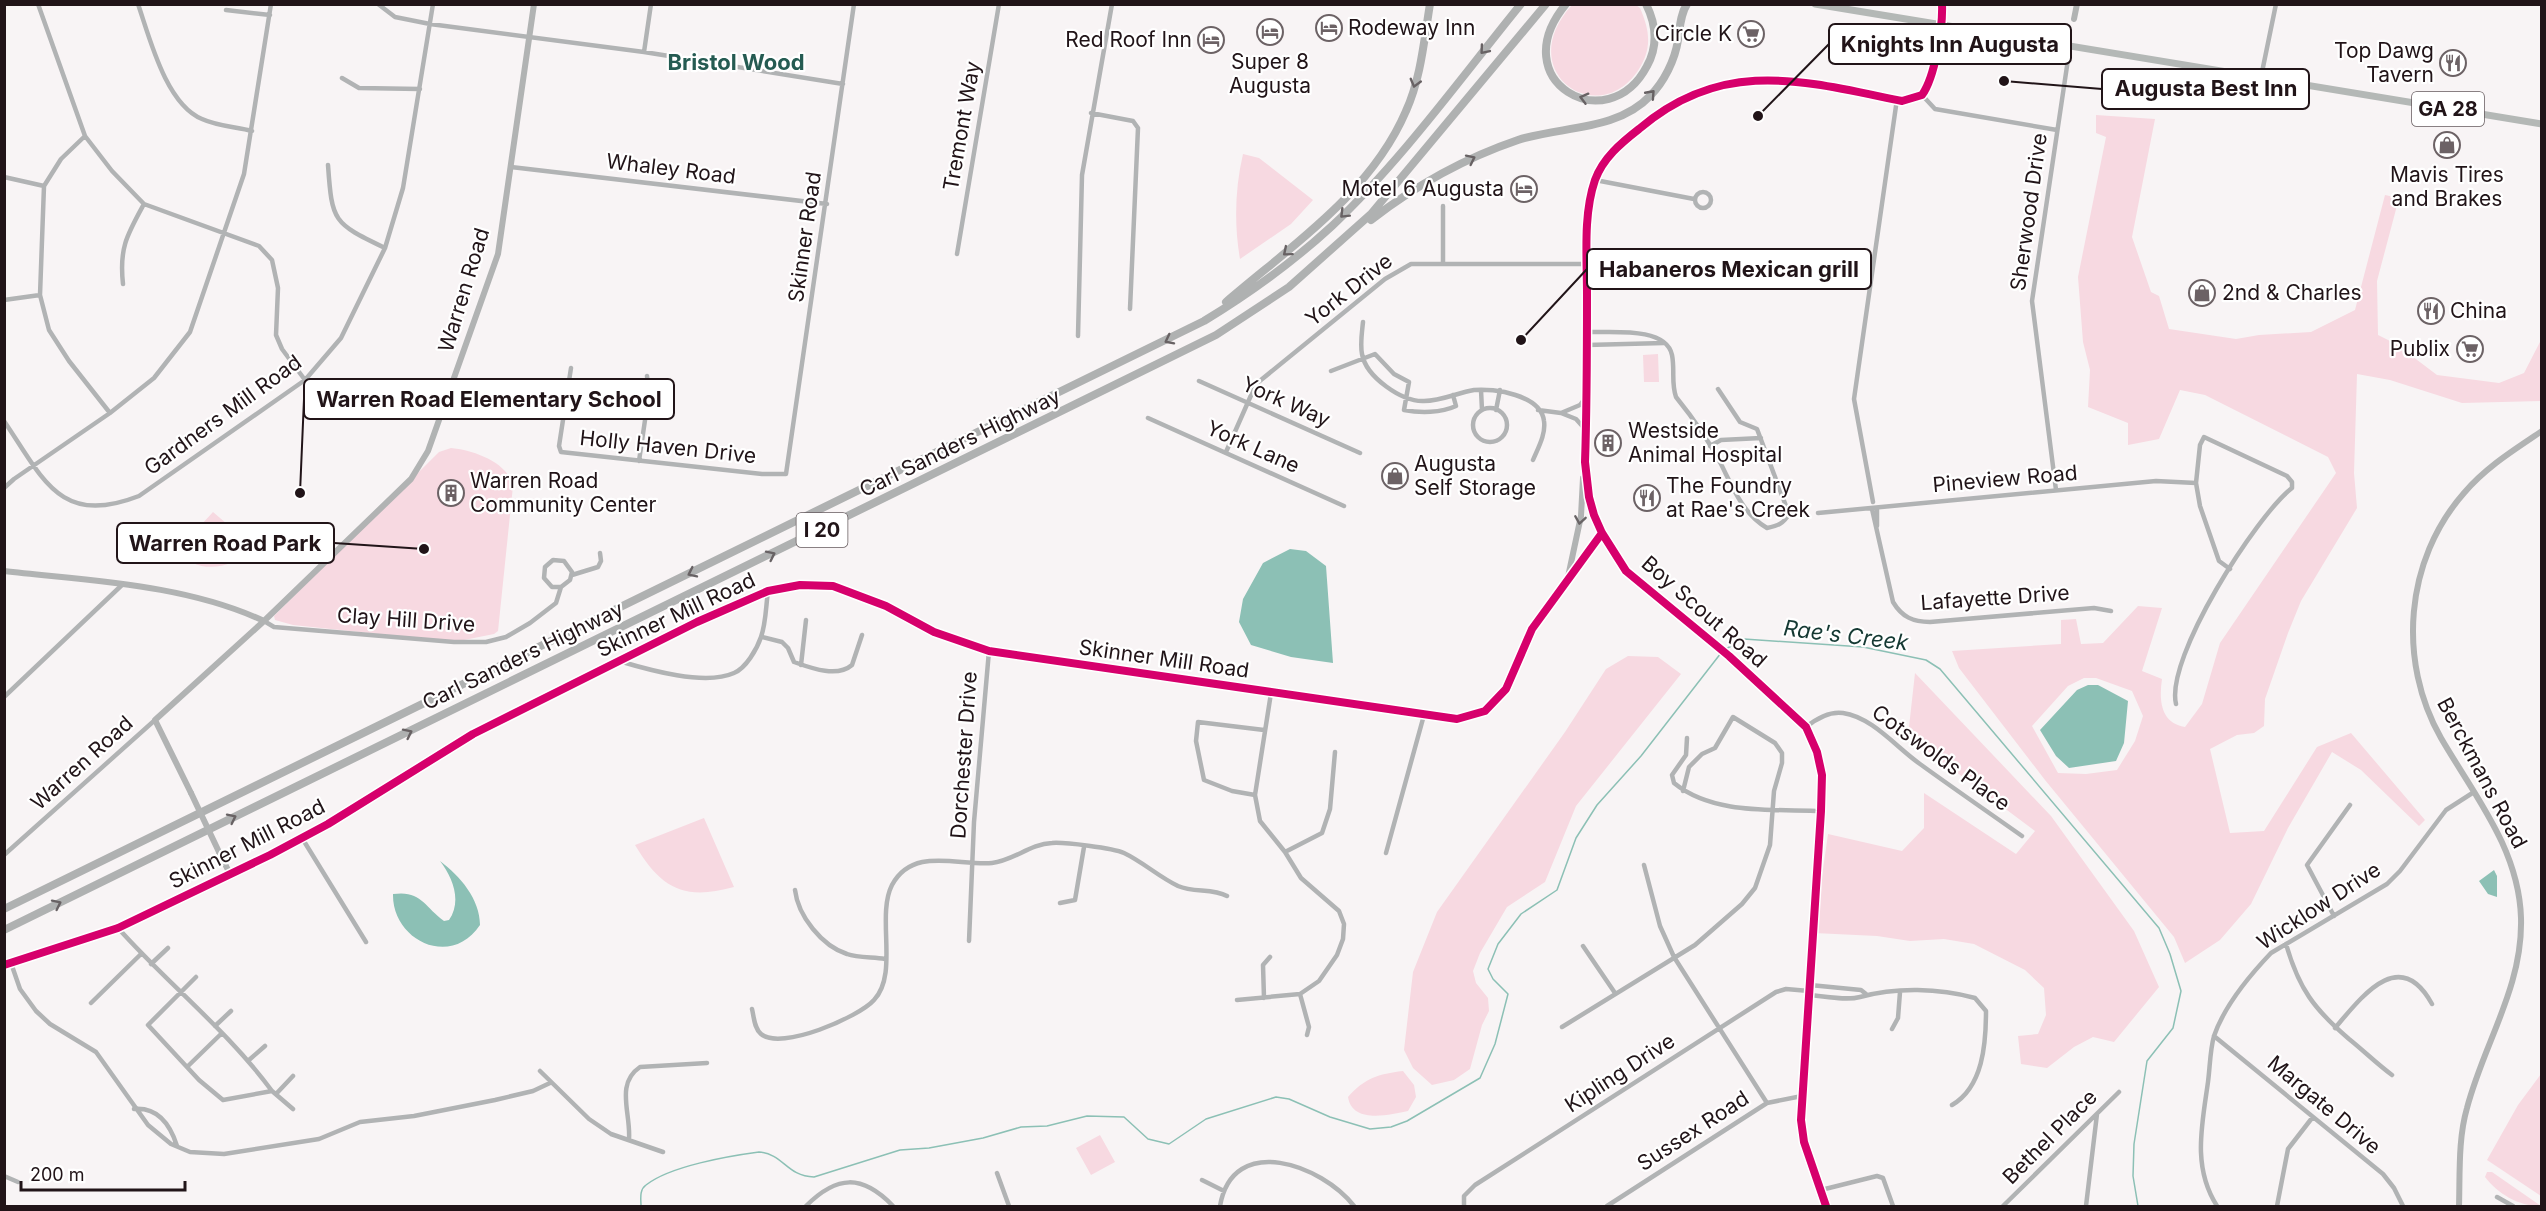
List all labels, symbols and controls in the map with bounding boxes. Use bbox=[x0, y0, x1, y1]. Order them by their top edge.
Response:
hotel icon: Rodeway Inn bbox=[1314, 13, 1344, 43]
place label: Rodeway Inn bbox=[1348, 15, 1475, 40]
hotel icon: Super 8 Augusta bbox=[1255, 17, 1285, 47]
supermarket icon: Circle K bbox=[1736, 19, 1766, 49]
place label: Circle K bbox=[1655, 21, 1732, 46]
callout: Knights Inn Augusta bbox=[1829, 24, 2071, 64]
hotel icon: Red Roof Inn bbox=[1196, 25, 1226, 55]
place label: Red Roof Inn bbox=[1065, 27, 1192, 52]
text: Knights Inn Augusta bbox=[1841, 31, 2059, 57]
place label: Top Dawg Tavern bbox=[2334, 38, 2434, 87]
one-way arrow bbox=[1480, 43, 1491, 54]
restaurant icon: Top Dawg Tavern bbox=[2438, 48, 2468, 78]
district label: Bristol Wood bbox=[667, 49, 805, 75]
place label: Super 8 Augusta bbox=[1229, 49, 1311, 98]
street label: Tremont Way bbox=[938, 59, 985, 193]
callout: Augusta Best Inn bbox=[2102, 69, 2309, 109]
text: Augusta Best Inn bbox=[2114, 75, 2298, 101]
one-way arrow bbox=[1410, 77, 1423, 87]
one-way arrow bbox=[1644, 90, 1655, 101]
road number: GA 28 bbox=[2412, 92, 2484, 126]
one-way arrow bbox=[1579, 93, 1590, 105]
shop icon: Mavis Tires and Brakes bbox=[2432, 130, 2462, 160]
street label: Sherwood Drive bbox=[2005, 131, 2052, 292]
street label: Whaley Road bbox=[605, 148, 737, 189]
one-way arrow bbox=[1465, 155, 1476, 167]
place label: Mavis Tires and Brakes bbox=[2390, 162, 2504, 211]
street label: Skinner Road bbox=[783, 170, 826, 304]
hotel icon: Motel 6 Augusta bbox=[1509, 174, 1539, 204]
place label: Motel 6 Augusta bbox=[1342, 176, 1504, 201]
one-way arrow bbox=[1340, 206, 1351, 217]
street label: Warren Road bbox=[433, 225, 494, 355]
one-way arrow bbox=[1283, 244, 1294, 255]
street label: York Drive bbox=[1300, 248, 1397, 331]
callout: Habaneros Mexican grill bbox=[1587, 249, 1871, 289]
text: Habaneros Mexican grill bbox=[1599, 256, 1859, 282]
shop icon: 2nd & Charles bbox=[2187, 278, 2217, 308]
place label: 2nd & Charles bbox=[2222, 280, 2362, 305]
restaurant icon: China bbox=[2416, 296, 2446, 326]
place label: China bbox=[2450, 298, 2507, 323]
one-way arrow bbox=[1165, 332, 1176, 344]
supermarket icon: Publix bbox=[2455, 334, 2485, 364]
place label: Publix bbox=[2390, 336, 2450, 361]
street label: Gardners Mill Road bbox=[139, 349, 306, 480]
street label: York Way bbox=[1238, 371, 1334, 432]
callout: Warren Road Elementary School bbox=[304, 379, 674, 419]
street label: Carl Sanders Highway bbox=[855, 383, 1065, 502]
text: Warren Road Elementary School bbox=[316, 386, 662, 412]
street label: York Lane bbox=[1203, 415, 1304, 478]
place label: Westside Animal Hospital bbox=[1628, 418, 1782, 467]
street label: Holly Haven Drive bbox=[579, 425, 758, 468]
building icon: Westside Animal Hospital bbox=[1593, 428, 1623, 458]
place label: Augusta Self Storage bbox=[1414, 451, 1536, 500]
street label: Pineview Road bbox=[1932, 460, 2078, 497]
shop icon: Augusta Self Storage bbox=[1380, 461, 1410, 491]
place label: Warren Road Community Center bbox=[470, 468, 657, 517]
place label: The Foundry at Rae's Creek bbox=[1666, 473, 1810, 522]
building icon: Warren Road Community Center bbox=[436, 478, 466, 508]
restaurant icon: The Foundry at Rae's Creek bbox=[1632, 483, 1662, 513]
road number: I 20 bbox=[796, 513, 848, 547]
one-way arrow bbox=[1574, 515, 1586, 525]
callout: Warren Road Park bbox=[117, 523, 334, 563]
text: Warren Road Park bbox=[129, 530, 321, 556]
one-way arrow bbox=[765, 551, 776, 562]
street label: Boy Scout Road bbox=[1637, 551, 1772, 673]
one-way arrow bbox=[688, 565, 699, 577]
street label: Skinner Mill Road bbox=[593, 567, 759, 662]
street label: Lafayette Drive bbox=[1920, 580, 2070, 615]
street label: Carl Sanders Highway bbox=[418, 596, 628, 715]
street label: Clay Hill Drive bbox=[336, 602, 476, 637]
water label: Rae's Creek bbox=[1782, 614, 1911, 656]
street label: Skinner Mill Road bbox=[1077, 634, 1251, 683]
street label: Dorchester Drive bbox=[945, 670, 982, 840]
street label: Berckmans Road bbox=[2432, 693, 2533, 852]
street label: Cotswolds Place bbox=[1867, 699, 2015, 816]
street label: Warren Road bbox=[26, 710, 138, 815]
one-way arrow bbox=[401, 728, 412, 740]
street label: Skinner Mill Road bbox=[165, 793, 329, 894]
one-way arrow bbox=[226, 814, 237, 826]
street label: Wicklow Drive bbox=[2252, 856, 2385, 955]
one-way arrow bbox=[51, 900, 62, 911]
street label: Kipling Drive bbox=[1560, 1028, 1679, 1117]
street label: Margate Drive bbox=[2263, 1050, 2386, 1159]
street label: Bethel Place bbox=[1997, 1084, 2102, 1189]
street label: Sussex Road bbox=[1632, 1085, 1753, 1176]
scale bar bbox=[21, 1154, 184, 1192]
text: 200 m bbox=[30, 1164, 85, 1185]

